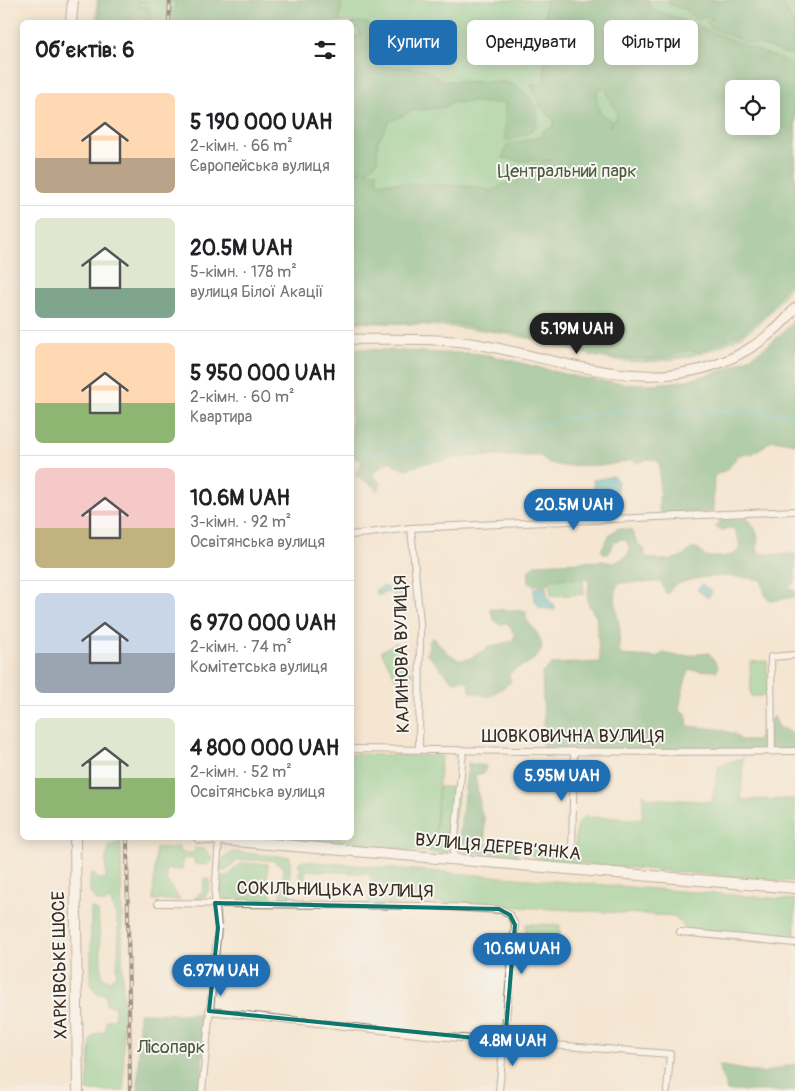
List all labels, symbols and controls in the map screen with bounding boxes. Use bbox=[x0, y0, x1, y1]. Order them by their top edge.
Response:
chip: Купити bbox=[369, 20, 457, 65]
chip: Орендувати bbox=[467, 20, 594, 65]
chip: Фільтри bbox=[604, 20, 698, 65]
icon: filters bbox=[311, 36, 339, 64]
text: Об’єктів: 6 bbox=[35, 37, 134, 64]
map controls bbox=[725, 80, 780, 135]
button: locate bbox=[725, 80, 780, 135]
text: 5 190 000 UAH bbox=[190, 109, 332, 136]
icon: home bbox=[75, 113, 135, 173]
text: 2-кімн. · 66 m² bbox=[190, 136, 293, 156]
text: Європейська вулиця bbox=[190, 156, 330, 176]
park label: Центральний парк bbox=[497, 160, 637, 183]
text: 20.5M UAH bbox=[190, 235, 293, 262]
icon: home bbox=[75, 238, 135, 298]
text: 5-кімн. · 178 m² bbox=[190, 262, 297, 282]
text: вулиця Білої Акації bbox=[190, 282, 324, 302]
pin: 5.19M UAH bbox=[520, 312, 634, 355]
text: 5.19M UAH bbox=[541, 319, 613, 339]
text: 5 950 000 UAH bbox=[190, 360, 335, 387]
icon: home bbox=[75, 363, 135, 423]
text: 2-кімн. · 60 m² bbox=[190, 387, 294, 407]
text: Квартира bbox=[190, 407, 252, 427]
text: 10.6M UAH bbox=[190, 485, 290, 512]
icon: home bbox=[75, 488, 135, 548]
pin: 20.5M UAH bbox=[517, 488, 631, 531]
text: 20.5M UAH bbox=[535, 495, 613, 515]
text: 3-кімн. · 92 m² bbox=[190, 512, 291, 532]
text: Освітянська вулиця bbox=[190, 532, 325, 552]
street label: КАЛИНОВА ВУЛИЦЯ bbox=[389, 575, 415, 733]
text: 6 970 000 UAH bbox=[190, 610, 336, 637]
icon: home bbox=[75, 613, 135, 673]
text: 2-кімн. · 74 m² bbox=[190, 637, 292, 657]
text: Комітетська вулиця bbox=[190, 657, 328, 677]
street label: ШОВКОВИЧНА ВУЛИЦЯ bbox=[482, 725, 664, 748]
text: 4 800 000 UAH bbox=[190, 735, 339, 762]
icon: home bbox=[75, 738, 135, 798]
pin: 5.95M UAH bbox=[505, 760, 619, 802]
text: 2-кімн. · 52 m² bbox=[190, 762, 292, 782]
text: 5.95M UAH bbox=[524, 766, 600, 786]
text: Освітянська вулиця bbox=[190, 782, 325, 802]
street label: ВУЛИЦЯ ДЕРЕВ’ЯНКА bbox=[414, 828, 582, 866]
street label: СОКІЛЬНИЦЬКА ВУЛИЦЯ bbox=[236, 877, 434, 903]
street label: ХАРКІВСЬКЕ ШОСЕ bbox=[47, 891, 73, 1039]
pin: 10.6M UAH bbox=[465, 932, 579, 975]
text: 10.6M UAH bbox=[484, 939, 560, 959]
pin: 6.97M UAH bbox=[164, 954, 278, 997]
text: 6.97M UAH bbox=[183, 961, 259, 981]
pin: 4.8M UAH bbox=[461, 1024, 565, 1067]
text: 4.8M UAH bbox=[480, 1031, 546, 1051]
park label: Лісопарк bbox=[136, 1036, 205, 1059]

